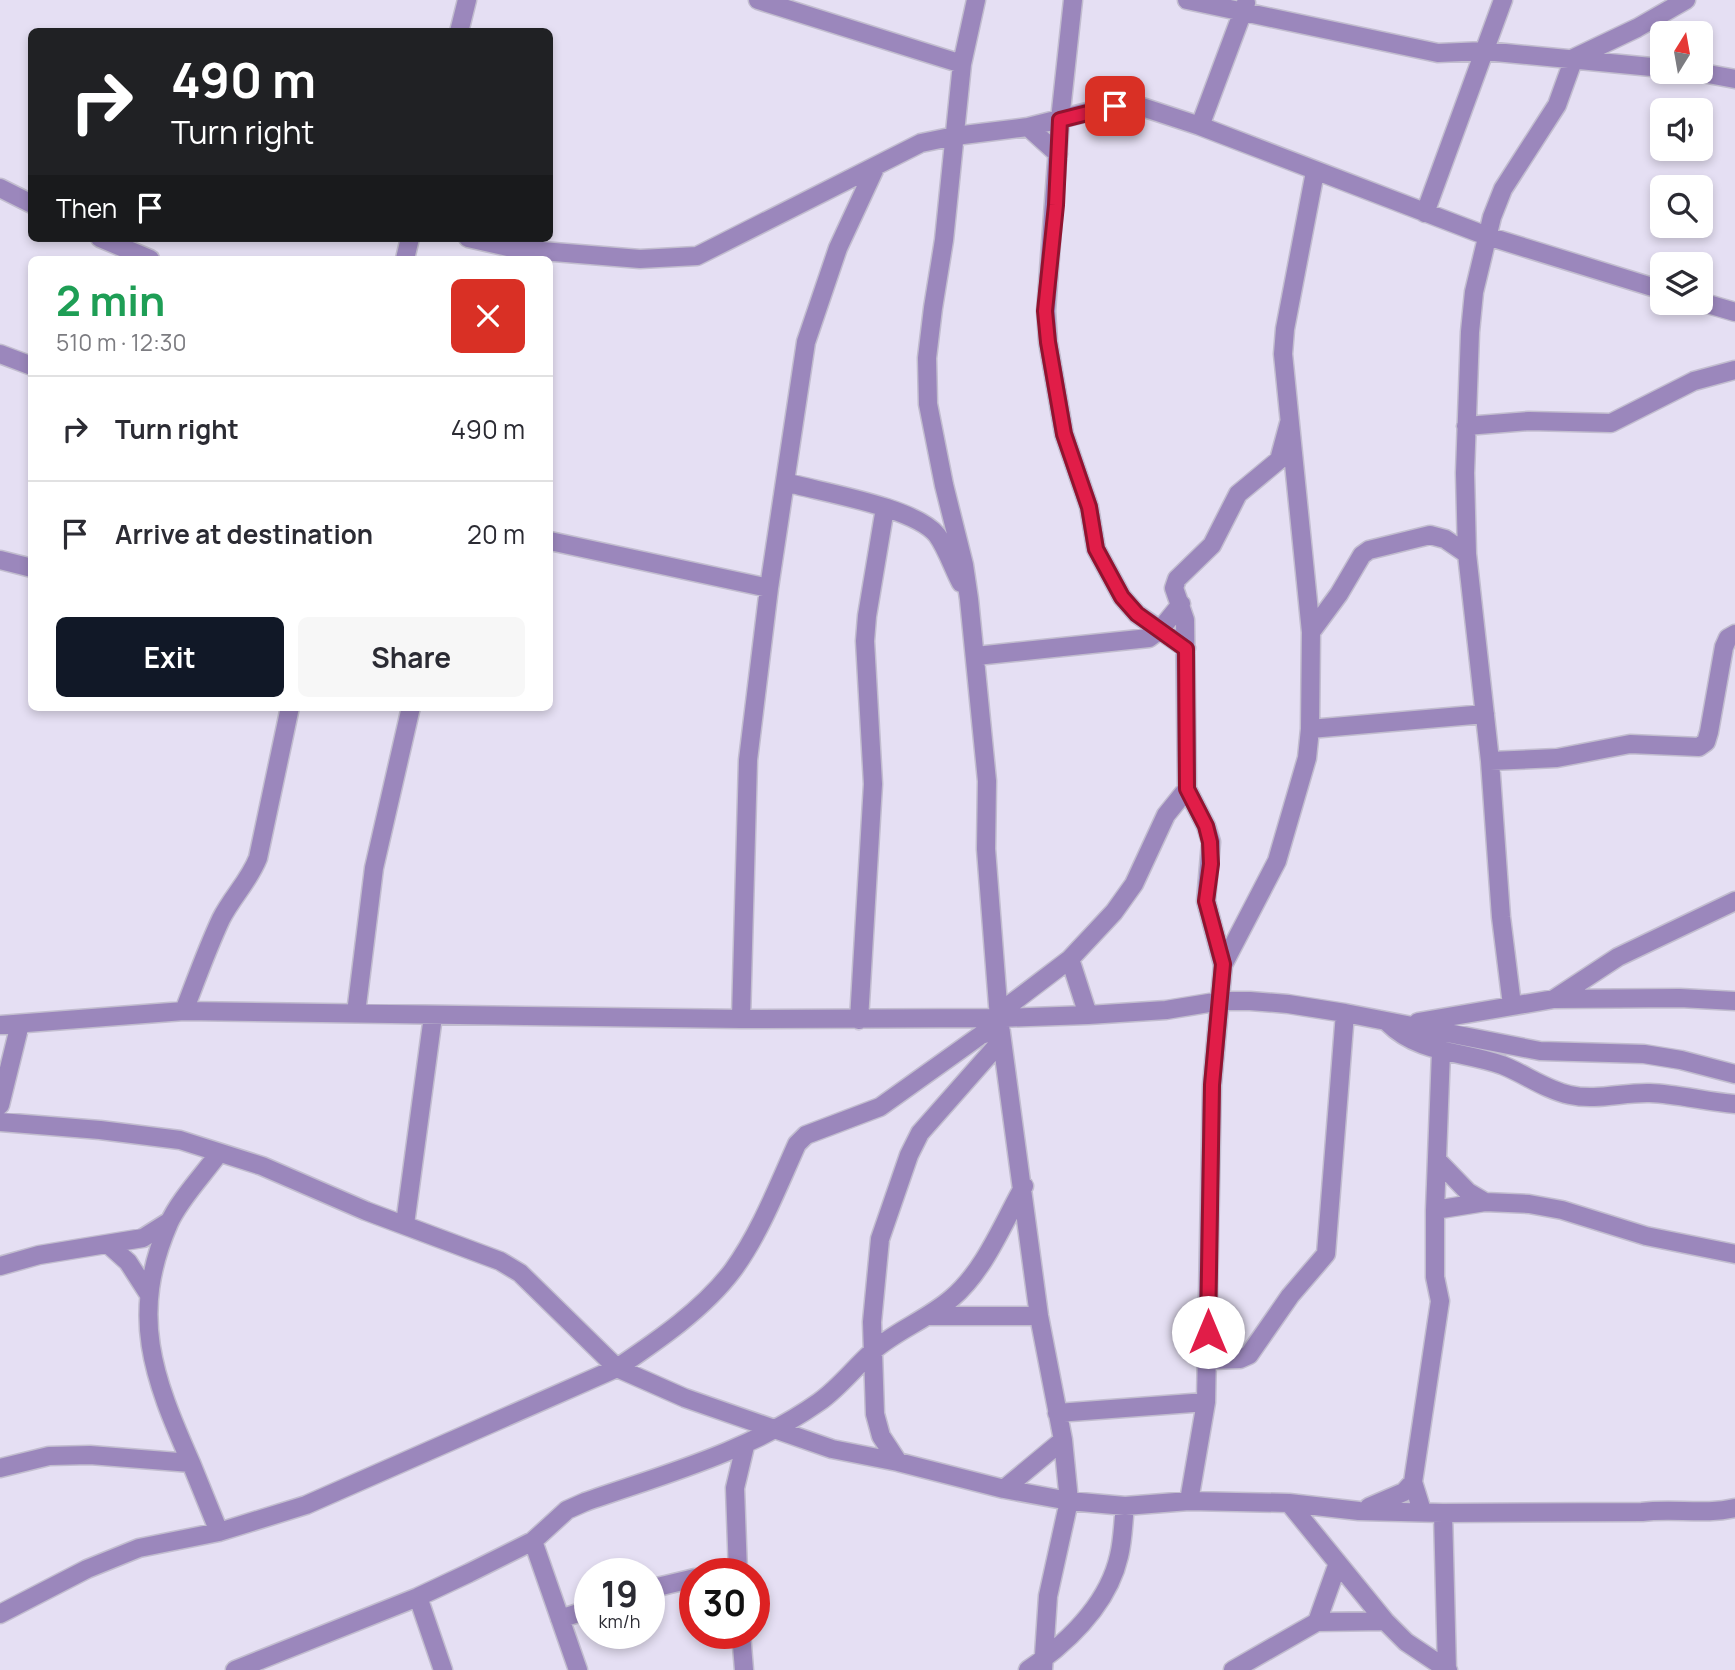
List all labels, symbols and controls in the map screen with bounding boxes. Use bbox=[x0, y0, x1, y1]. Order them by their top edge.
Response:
north arrow bbox=[1650, 21, 1713, 84]
map controls bbox=[1650, 21, 1713, 315]
text: 490 m bbox=[171, 46, 316, 113]
icon: right bbox=[56, 56, 147, 147]
pin bbox=[1085, 76, 1145, 136]
icon: arrive bbox=[1096, 87, 1134, 125]
button: sound bbox=[1650, 98, 1713, 161]
text: Turn right bbox=[171, 110, 314, 154]
button: search bbox=[1650, 175, 1713, 238]
icon: arrive bbox=[131, 189, 169, 227]
text: Then bbox=[56, 190, 117, 226]
button: layers bbox=[1650, 252, 1713, 315]
text: 2 min bbox=[56, 271, 165, 329]
button: close bbox=[451, 279, 525, 353]
text: 510 m · 12:30 bbox=[56, 326, 187, 358]
icon: right bbox=[56, 410, 94, 448]
text: Turn right bbox=[115, 411, 239, 447]
text: 490 m bbox=[451, 411, 525, 447]
icon: arrive bbox=[56, 515, 94, 553]
text: Arrive at destination bbox=[115, 516, 373, 552]
text: 20 m bbox=[467, 516, 525, 552]
button: Exit bbox=[56, 617, 284, 697]
button: Share bbox=[298, 617, 525, 697]
position arrow bbox=[1171, 1295, 1245, 1369]
speed limit sign: 30 bbox=[679, 1558, 770, 1649]
text: 19 bbox=[601, 1570, 638, 1618]
text: km/h bbox=[599, 1609, 640, 1633]

